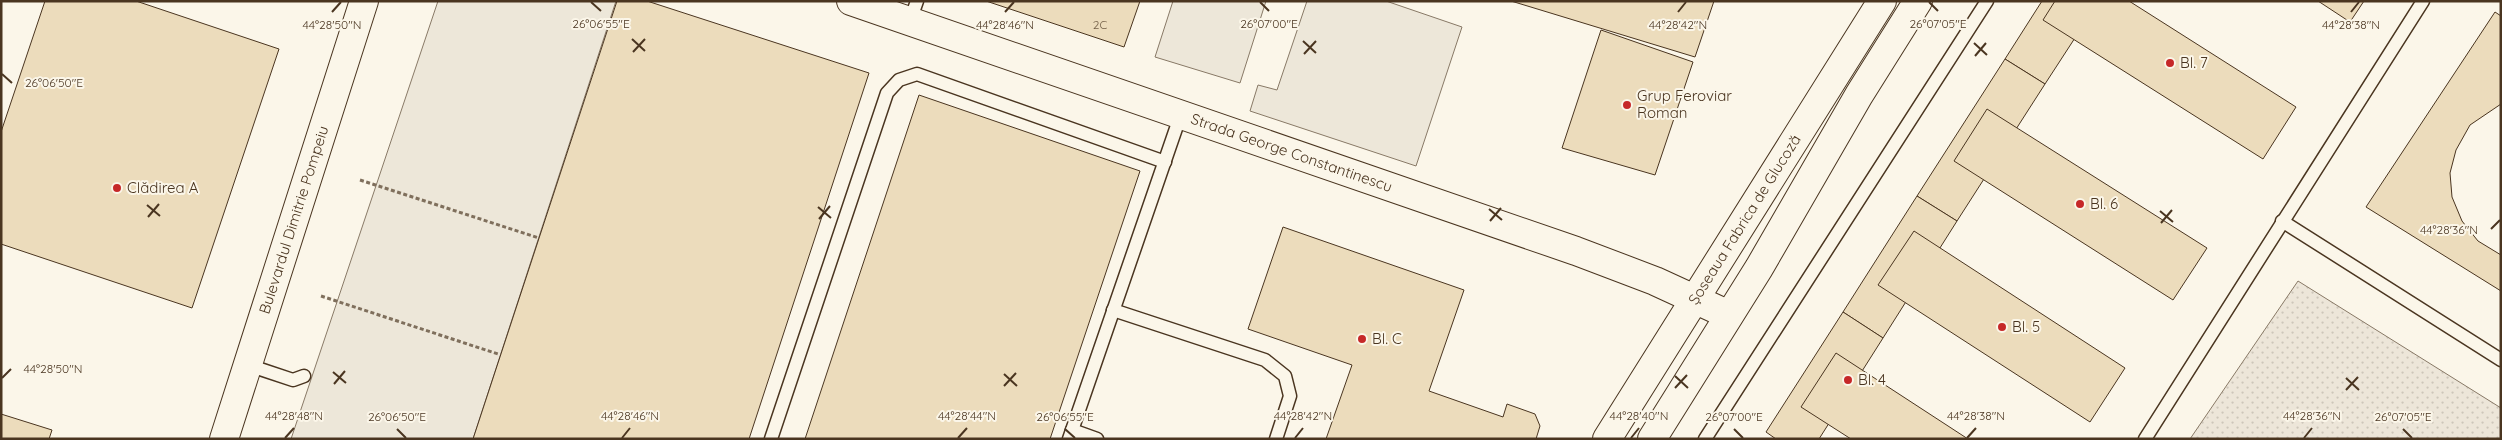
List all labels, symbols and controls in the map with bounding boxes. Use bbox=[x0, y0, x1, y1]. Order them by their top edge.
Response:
text: 26°06'55"E bbox=[572, 16, 630, 31]
text: 26°07'00"E bbox=[1240, 16, 1298, 31]
text: 26°07'05"E bbox=[1909, 16, 1967, 31]
text: 44°28'50"N bbox=[302, 17, 362, 32]
text: 44°28'46"N bbox=[976, 17, 1034, 32]
house number: 2C bbox=[1093, 17, 1107, 32]
text: 44°28'42"N bbox=[1649, 17, 1707, 32]
text: 44°28'38"N bbox=[2322, 17, 2380, 32]
place label: Bl. 7 bbox=[2180, 53, 2208, 72]
marker: Bl. 7 bbox=[2164, 57, 2176, 69]
text: 26°06'50"E bbox=[25, 75, 83, 90]
place label: Grup Feroviar Roman bbox=[1637, 86, 1732, 122]
marker: Grup Feroviar Roman bbox=[1621, 99, 1633, 111]
street label: Strada George Constantinescu bbox=[1188, 109, 1395, 196]
street label: Bulevardul Dimitrie Pompeiu bbox=[255, 123, 333, 316]
street label: Șoseaua Fabrica de Glucoză bbox=[1684, 131, 1805, 308]
place label: Clădirea A bbox=[127, 178, 199, 197]
marker: Clădirea A bbox=[111, 182, 123, 194]
place label: Bl. 6 bbox=[2090, 194, 2118, 213]
marker: Bl. 6 bbox=[2074, 198, 2086, 210]
text: 44°28'36"N bbox=[2420, 222, 2478, 237]
place label: Bl. 5 bbox=[2012, 317, 2040, 336]
marker: Bl. 5 bbox=[1996, 321, 2008, 333]
place label: Bl. C bbox=[1372, 329, 1402, 348]
marker: Bl. C bbox=[1356, 333, 1368, 345]
text: 44°28'50"N bbox=[23, 361, 83, 376]
place label: Bl. 4 bbox=[1858, 370, 1886, 389]
marker: Bl. 4 bbox=[1842, 374, 1854, 386]
text: 44°28'48"N bbox=[265, 408, 323, 423]
text: 44°28'46"N bbox=[601, 408, 659, 423]
text: 44°28'44"N bbox=[938, 408, 996, 423]
text: 44°28'42"N bbox=[1274, 408, 1332, 423]
text: 44°28'40"N bbox=[1610, 408, 1668, 423]
text: 44°28'38"N bbox=[1947, 408, 2005, 423]
text: 44°28'36"N bbox=[2283, 408, 2341, 423]
text: 26°06'50"E bbox=[368, 409, 426, 424]
text: 26°06'55"E bbox=[1036, 409, 1094, 424]
text: 26°07'00"E bbox=[1705, 409, 1763, 424]
text: 26°07'05"E bbox=[2374, 409, 2432, 424]

